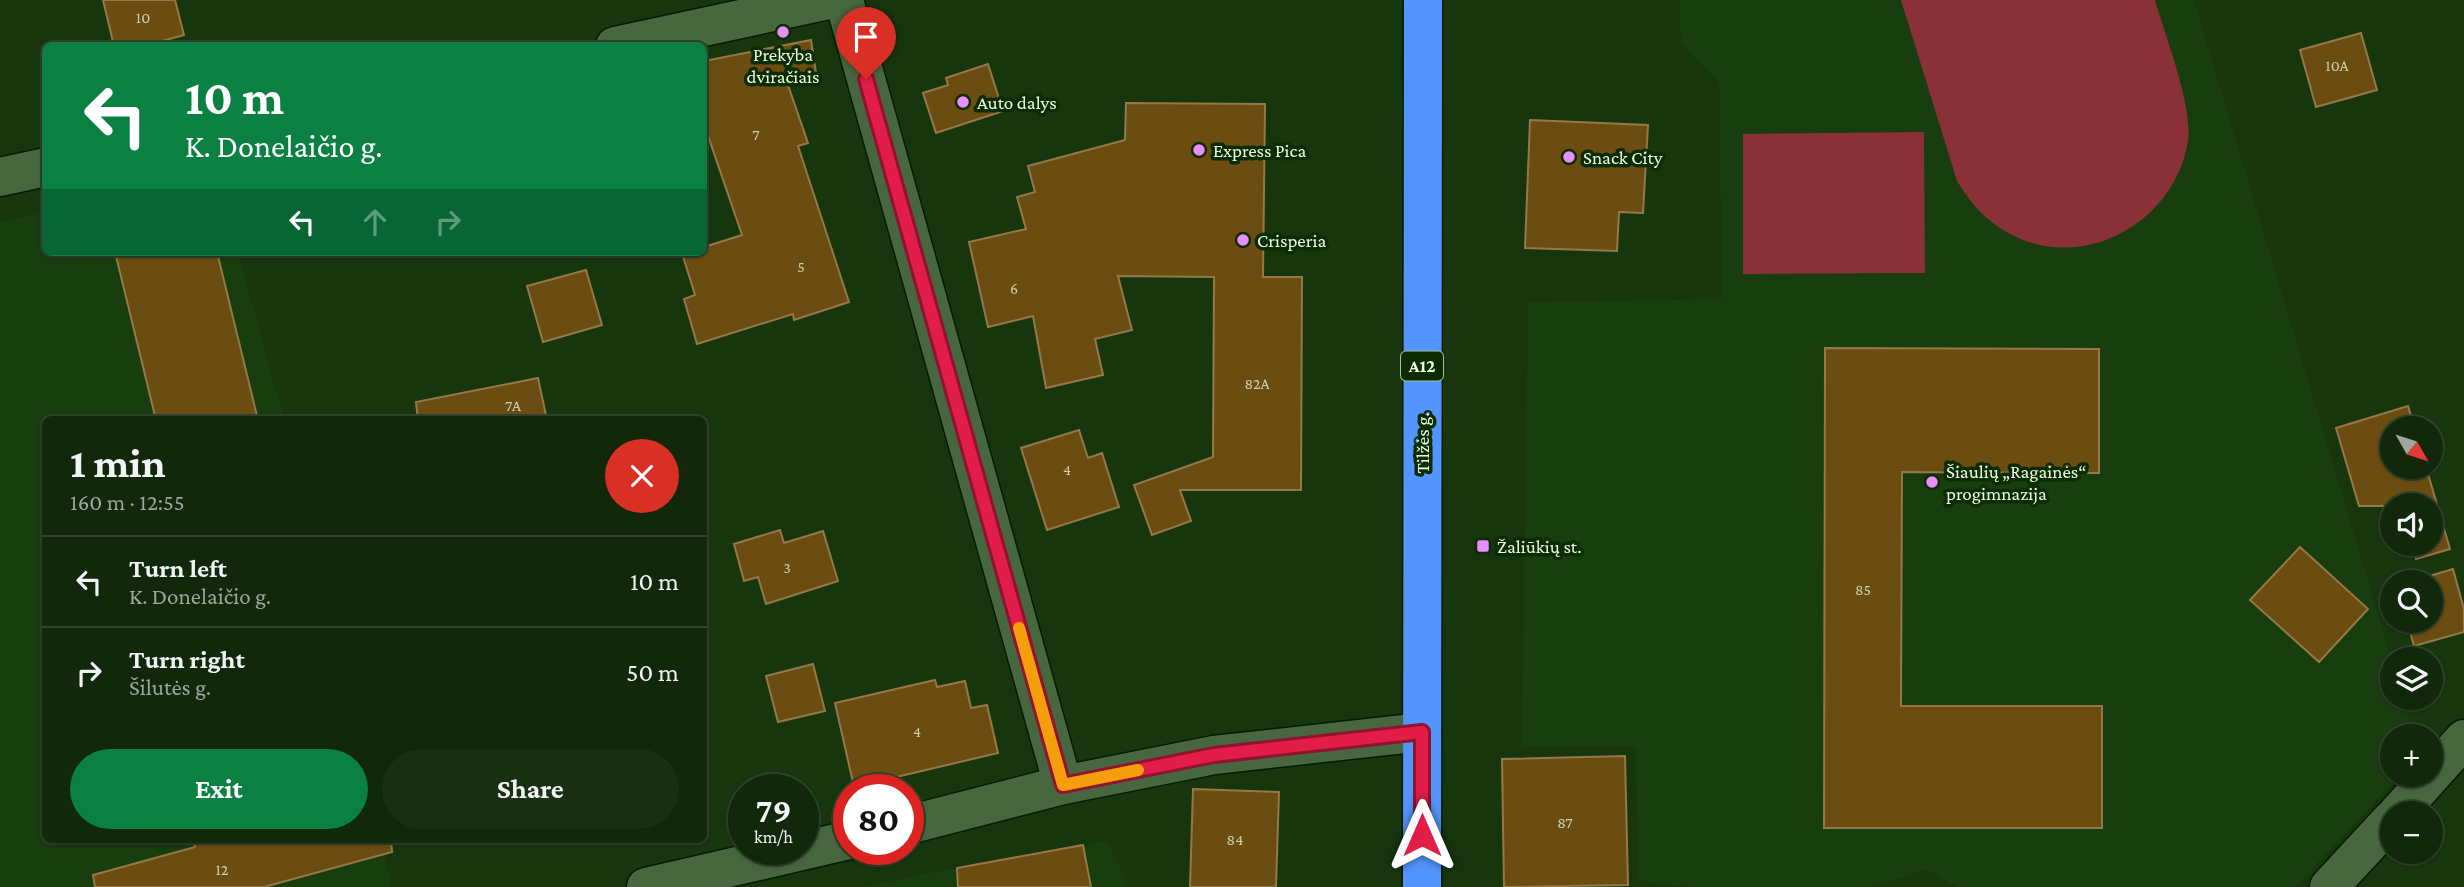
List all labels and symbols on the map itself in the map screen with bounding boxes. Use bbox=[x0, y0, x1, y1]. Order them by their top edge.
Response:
pin bbox=[836, 7, 896, 79]
house number: 10 bbox=[136, 9, 150, 26]
marker: Prekyba dviračiais bbox=[775, 24, 791, 40]
place label: Prekyba dviračiais bbox=[746, 44, 820, 87]
house number: 10A bbox=[2325, 57, 2350, 74]
place label: Auto dalys bbox=[977, 92, 1057, 113]
marker: Auto dalys bbox=[955, 94, 971, 110]
house number: 7 bbox=[752, 126, 760, 143]
place label: Express Pica bbox=[1213, 140, 1306, 161]
marker: Express Pica bbox=[1191, 142, 1207, 158]
place label: Snack City bbox=[1583, 147, 1663, 168]
marker: Snack City bbox=[1561, 149, 1577, 165]
place label: Crisperia bbox=[1257, 230, 1326, 251]
marker: Crisperia bbox=[1235, 232, 1251, 248]
house number: 5 bbox=[797, 258, 805, 275]
house number: 6 bbox=[1010, 280, 1018, 297]
road number: A12 bbox=[1401, 352, 1443, 380]
house number: 82A bbox=[1244, 375, 1271, 392]
house number: 7A bbox=[505, 397, 522, 414]
street label: Tilžės g. bbox=[1412, 413, 1433, 473]
north arrow bbox=[2380, 416, 2443, 480]
house number: 4 bbox=[1063, 461, 1071, 478]
place label: Šiaulių „Ragainės“ progimnazija bbox=[1946, 461, 2086, 505]
marker: Šiaulių „Ragainės“ progimnazija bbox=[1924, 474, 1940, 490]
place label: Žaliūkių st. bbox=[1497, 536, 1582, 557]
marker: Žaliūkių st. bbox=[1475, 538, 1491, 554]
house number: 3 bbox=[783, 559, 791, 576]
house number: 85 bbox=[1855, 581, 1871, 598]
house number: 4 bbox=[913, 723, 921, 740]
speed limit sign: 80 bbox=[833, 774, 924, 865]
position arrow bbox=[1385, 798, 1459, 872]
house number: 87 bbox=[1557, 814, 1573, 831]
house number: 84 bbox=[1227, 831, 1243, 848]
house number: 12 bbox=[216, 861, 229, 878]

